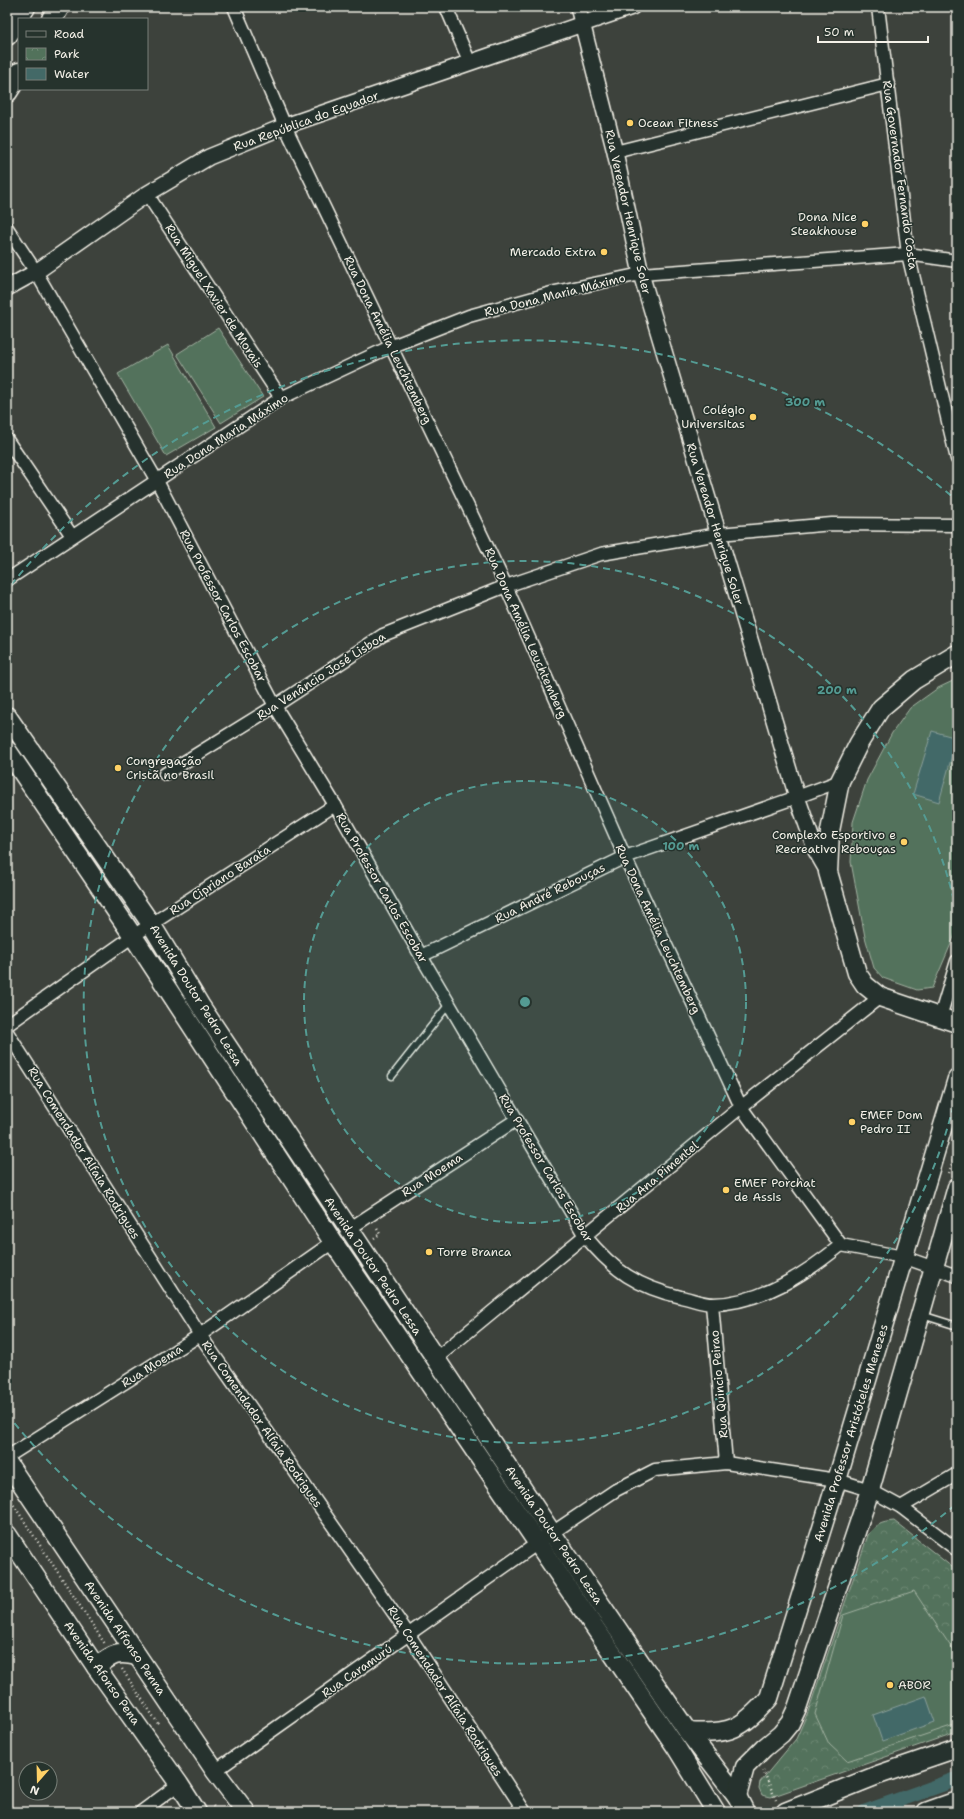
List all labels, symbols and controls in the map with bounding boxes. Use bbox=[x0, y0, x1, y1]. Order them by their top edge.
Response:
legend bbox=[18, 18, 148, 90]
scale bar bbox=[818, 18, 928, 44]
text: 50 m bbox=[824, 24, 854, 40]
text: Road bbox=[54, 26, 85, 42]
text: Park bbox=[54, 46, 80, 62]
text: Water bbox=[54, 66, 90, 82]
street label: Rua Governador Fernando Costa bbox=[879, 79, 921, 271]
street label: Rua República do Equador bbox=[231, 87, 381, 155]
place label: Ocean Fitness bbox=[638, 115, 719, 131]
marker: Ocean Fitness bbox=[625, 118, 635, 128]
street label: Rua Vereador Henrique Soler bbox=[601, 128, 655, 296]
place label: Dona Nice Steakhouse bbox=[791, 209, 857, 239]
marker: Dona Nice Steakhouse bbox=[860, 219, 870, 229]
street label: Rua Miguel Xavier de Morais bbox=[161, 221, 267, 371]
place label: Mercado Extra bbox=[510, 244, 597, 260]
marker: Mercado Extra bbox=[599, 247, 609, 257]
street label: Rua Dona Amélia Leuchtemberg bbox=[340, 253, 436, 427]
street label: Rua Dona Maria Máximo bbox=[483, 270, 627, 320]
street label: Rua Dona Maria Máximo bbox=[161, 390, 291, 482]
text: 300 m bbox=[785, 394, 825, 410]
place label: Colégio Universitas bbox=[681, 402, 745, 432]
marker: Colégio Universitas bbox=[748, 412, 758, 422]
street label: Rua Vereador Henrique Soler bbox=[683, 441, 747, 607]
street label: Rua Professor Carlos Escobar bbox=[176, 527, 270, 685]
street label: Rua Dona Amélia Leuchtemberg bbox=[481, 545, 571, 721]
street label: Rua Venâncio José Lisboa bbox=[254, 628, 389, 724]
text: 200 m bbox=[817, 682, 857, 698]
place label: Congregação Cristã no Brasil bbox=[126, 753, 215, 783]
marker: Congregação Cristã no Brasil bbox=[113, 763, 123, 773]
street label: Rua Professor Carlos Escobar bbox=[332, 810, 432, 966]
place label: Complexo Esportivo e Recreativo Rebouças bbox=[772, 827, 896, 857]
marker: Complexo Esportivo e Recreativo Rebouças bbox=[899, 837, 909, 847]
text: 100 m bbox=[663, 838, 700, 854]
street label: Rua Cipriano Barata bbox=[167, 841, 274, 919]
street label: Rua Dona Amélia Leuchtemberg bbox=[612, 842, 704, 1016]
street label: Rua André Rebouças bbox=[492, 859, 608, 927]
street label: Avenida Doutor Pedro Lessa bbox=[146, 921, 246, 1069]
centre of rings bbox=[518, 995, 532, 1009]
street label: Rua Comendador Alfaia Rodrigues bbox=[24, 1064, 144, 1242]
street label: Rua Professor Carlos Escobar bbox=[495, 1091, 597, 1246]
place label: EMEF Dom Pedro II bbox=[860, 1107, 923, 1137]
marker: EMEF Dom Pedro II bbox=[847, 1117, 857, 1127]
street label: Rua Ana Pimentel bbox=[612, 1137, 702, 1216]
street label: Rua Moema bbox=[398, 1149, 466, 1201]
place label: EMEF Porchat de Assis bbox=[734, 1175, 816, 1205]
marker: EMEF Porchat de Assis bbox=[721, 1185, 731, 1195]
street label: Avenida Doutor Pedro Lessa bbox=[321, 1194, 426, 1339]
place label: Torre Branca bbox=[437, 1244, 512, 1260]
marker: Torre Branca bbox=[424, 1247, 434, 1257]
street label: Avenida Professor Aristóteles Menezes bbox=[810, 1322, 892, 1544]
street label: Rua Quincio Peirao bbox=[706, 1329, 732, 1439]
street label: Rua Comendador Alfaia Rodrigues bbox=[198, 1337, 326, 1511]
street label: Rua Moema bbox=[118, 1341, 186, 1391]
street label: Avenida Doutor Pedro Lessa bbox=[502, 1463, 607, 1608]
street label: Avenida Affonso Penna bbox=[81, 1578, 170, 1699]
street label: Rua Comendador Alfaia Rodrigues bbox=[384, 1603, 506, 1779]
street label: Avenida Afonso Pena bbox=[60, 1618, 144, 1728]
street label: Rua Caramurú bbox=[319, 1641, 395, 1701]
place label: ABOR bbox=[898, 1677, 931, 1693]
marker: ABOR bbox=[885, 1680, 895, 1690]
north arrow bbox=[18, 1761, 58, 1801]
text: N bbox=[28, 1781, 41, 1798]

